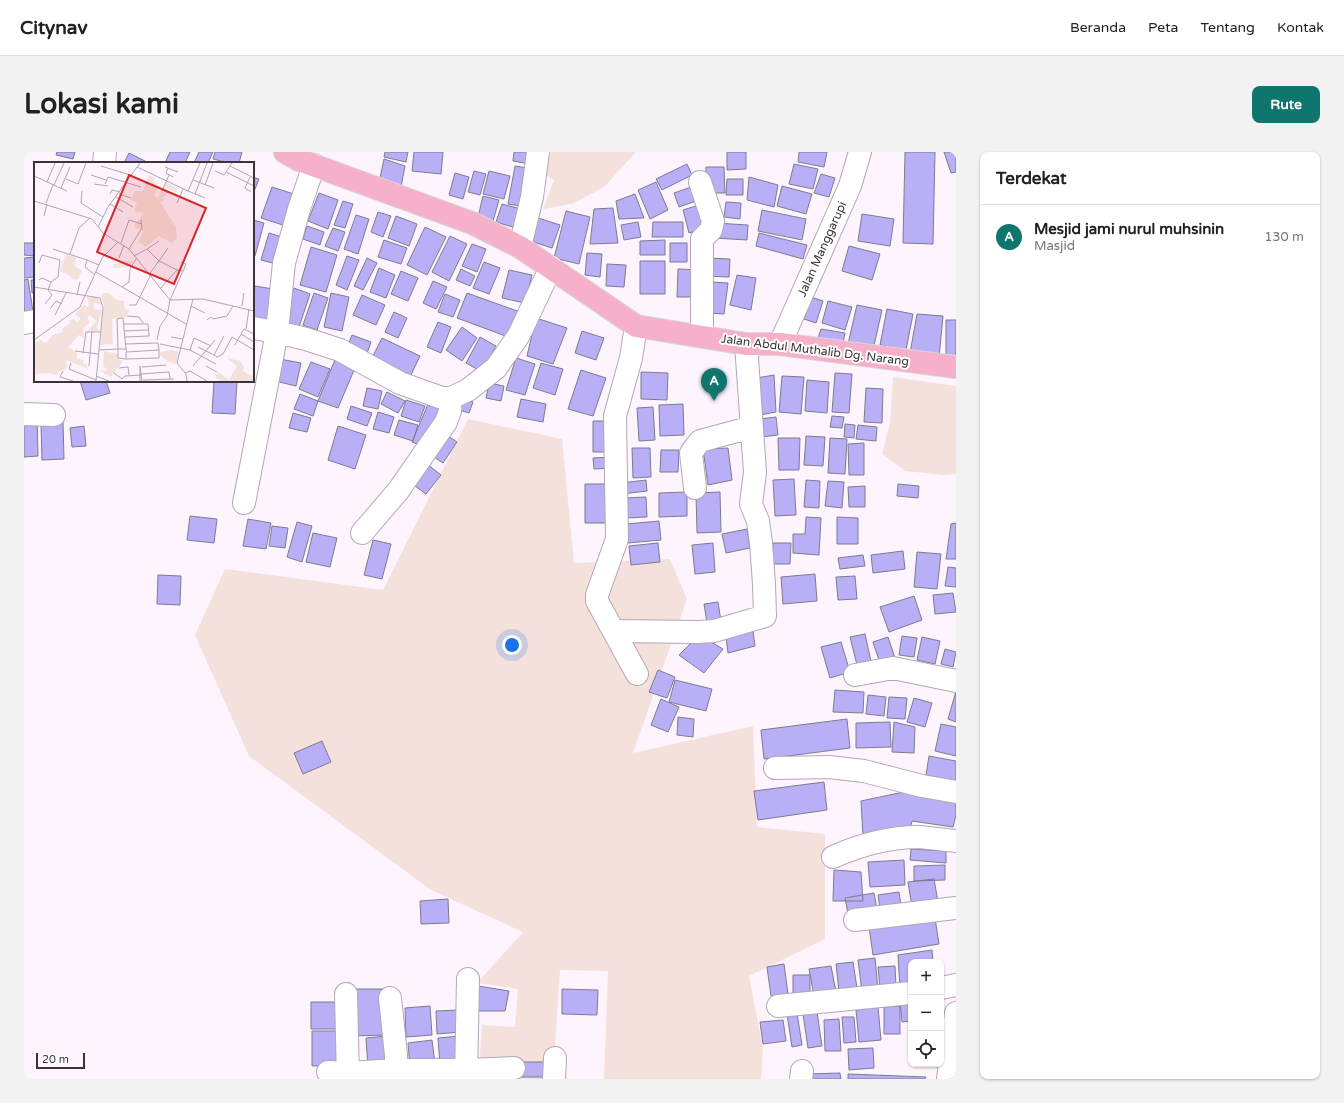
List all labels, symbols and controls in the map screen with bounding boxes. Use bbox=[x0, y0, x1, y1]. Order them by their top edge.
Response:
text: Citynav bbox=[20, 17, 87, 39]
text: Beranda bbox=[1070, 19, 1126, 36]
text: Peta bbox=[1148, 19, 1178, 36]
text: Tentang bbox=[1200, 19, 1255, 36]
text: Kontak bbox=[1277, 19, 1324, 36]
button: Rute bbox=[1252, 86, 1320, 123]
text: Lokasi kami bbox=[24, 87, 179, 121]
inset map bbox=[34, 162, 254, 382]
text: Terdekat bbox=[996, 168, 1066, 189]
street label: Jalan Manggarupi bbox=[795, 199, 849, 299]
text: Mesjid jami nurul muhsinin bbox=[1034, 220, 1224, 238]
text: A bbox=[1004, 229, 1014, 245]
text: 130 m bbox=[1264, 229, 1304, 245]
text: Masjid bbox=[1034, 238, 1075, 254]
street label: Jalan Abdul Muthalib Dg. Narang bbox=[720, 332, 910, 368]
pin: A bbox=[701, 368, 727, 401]
your location bbox=[502, 635, 522, 655]
map controls bbox=[908, 959, 944, 1067]
button: + bbox=[908, 959, 944, 995]
button: − bbox=[908, 995, 944, 1031]
button: locate bbox=[908, 1031, 944, 1067]
scale bar bbox=[36, 1051, 85, 1070]
text: 20 m bbox=[42, 1053, 69, 1066]

